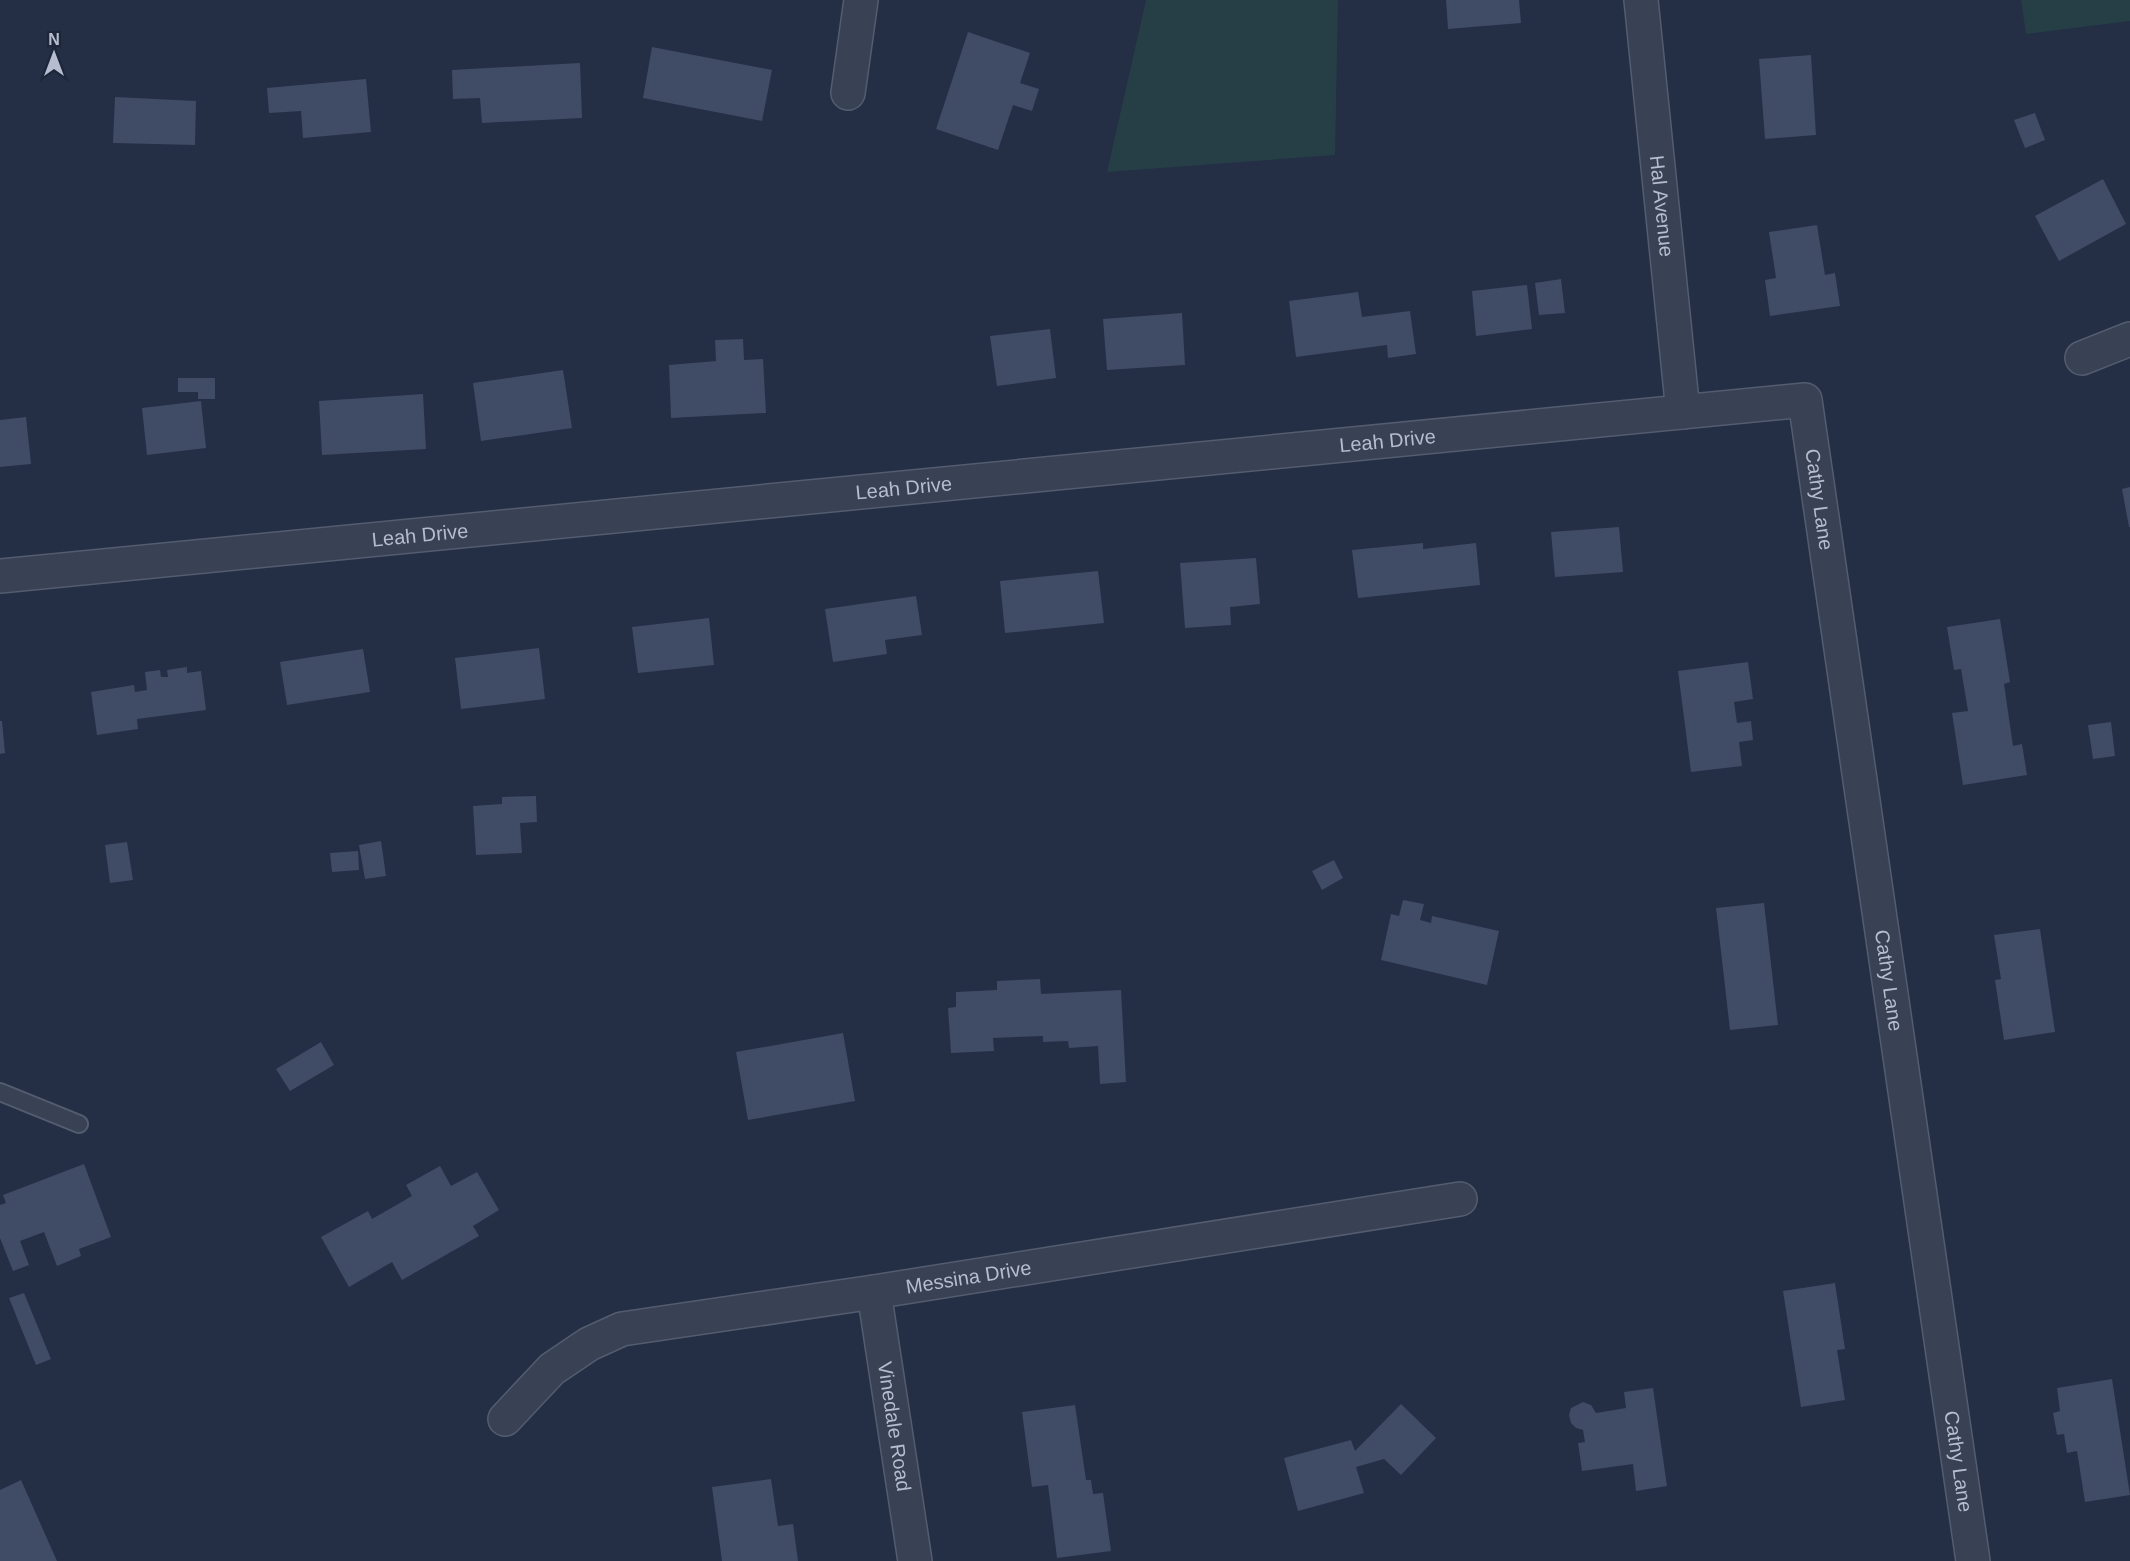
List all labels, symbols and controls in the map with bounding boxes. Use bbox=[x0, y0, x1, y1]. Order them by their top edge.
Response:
north arrow bbox=[24, 24, 84, 84]
text: N bbox=[48, 31, 60, 48]
street label: Hal Avenue bbox=[1646, 154, 1678, 258]
street label: Leah Drive bbox=[1338, 425, 1437, 456]
street label: Cathy Lane bbox=[1801, 447, 1838, 552]
street label: Leah Drive bbox=[854, 472, 953, 504]
street label: Leah Drive bbox=[371, 519, 469, 551]
street label: Cathy Lane bbox=[1871, 928, 1907, 1033]
street label: Messina Drive bbox=[904, 1256, 1033, 1298]
street label: Vinedale Road bbox=[874, 1360, 915, 1493]
street label: Cathy Lane bbox=[1940, 1409, 1977, 1514]

